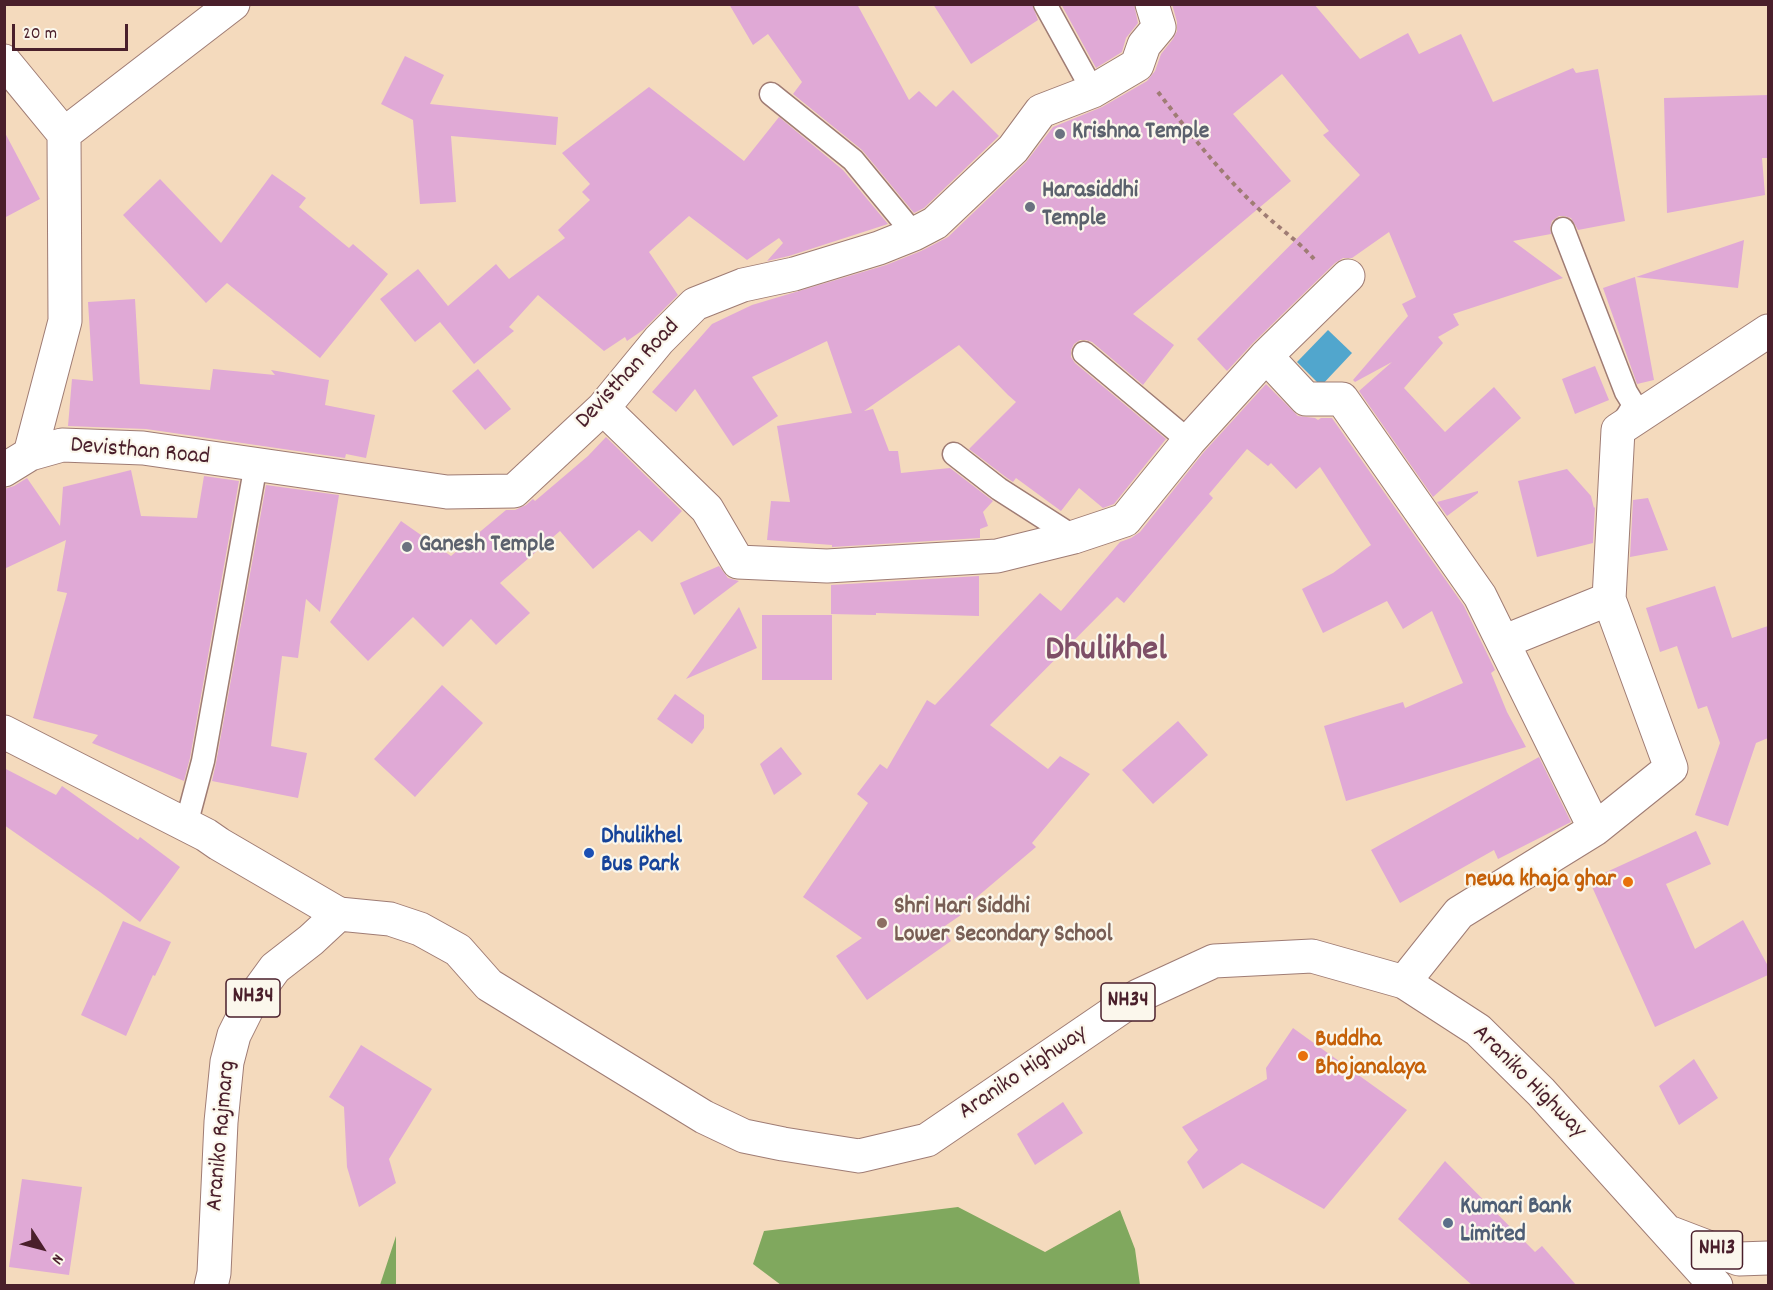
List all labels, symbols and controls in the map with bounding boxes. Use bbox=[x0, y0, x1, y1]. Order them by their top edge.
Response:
scale bar bbox=[15, 12, 130, 50]
text: 20 m bbox=[23, 22, 57, 47]
place label: Krishna Temple bbox=[1072, 120, 1209, 148]
marker: Krishna Temple bbox=[1053, 127, 1067, 141]
place label: Harasiddhi Temple bbox=[1042, 179, 1138, 235]
marker: Harasiddhi Temple bbox=[1023, 200, 1037, 214]
street label: Devisthan Road bbox=[571, 314, 687, 436]
street label: Devisthan Road bbox=[69, 433, 211, 473]
place label: Ganesh Temple bbox=[419, 533, 555, 561]
marker: Ganesh Temple bbox=[400, 540, 414, 554]
district label: Dhulikhel bbox=[1045, 631, 1167, 675]
place label: Dhulikhel Bus Park bbox=[601, 825, 682, 881]
marker: Dhulikhel Bus Park bbox=[582, 846, 596, 860]
place label: newa khaja ghar bbox=[1465, 868, 1616, 896]
marker: newa khaja ghar bbox=[1621, 875, 1635, 889]
place label: Shri Hari Siddhi Lower Secondary School bbox=[894, 895, 1112, 951]
marker: Shri Hari Siddhi Lower Secondary School bbox=[875, 916, 889, 930]
road number: NH34 bbox=[226, 979, 280, 1017]
road number: NH34 bbox=[1101, 983, 1155, 1021]
street label: Araniko Highway bbox=[954, 1020, 1094, 1128]
street label: Araniko Highway bbox=[1465, 1020, 1591, 1146]
place label: Buddha Bhojanalaya bbox=[1315, 1028, 1426, 1084]
marker: Buddha Bhojanalaya bbox=[1296, 1049, 1310, 1063]
street label: Araniko Rajmarg bbox=[202, 1059, 244, 1213]
place label: Kumari Bank Limited bbox=[1460, 1195, 1572, 1251]
marker: Kumari Bank Limited bbox=[1441, 1216, 1455, 1230]
north arrow bbox=[12, 1218, 72, 1278]
road number: NH13 bbox=[1692, 1231, 1742, 1269]
text: N bbox=[45, 1249, 69, 1269]

